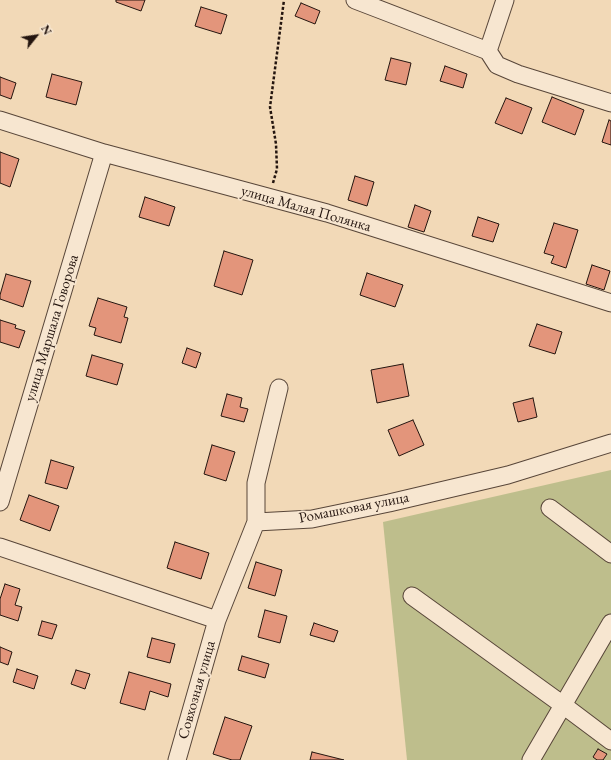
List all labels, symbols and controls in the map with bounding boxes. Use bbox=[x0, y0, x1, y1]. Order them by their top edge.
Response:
north arrow bbox=[16, 16, 56, 56]
text: N bbox=[38, 23, 55, 37]
street label: улица Малая Полянка bbox=[239, 182, 373, 236]
street label: улица Маршала Говорова bbox=[21, 252, 83, 404]
street label: Ромашковая улица bbox=[297, 488, 411, 528]
street label: Совхозная улица bbox=[174, 639, 220, 741]

